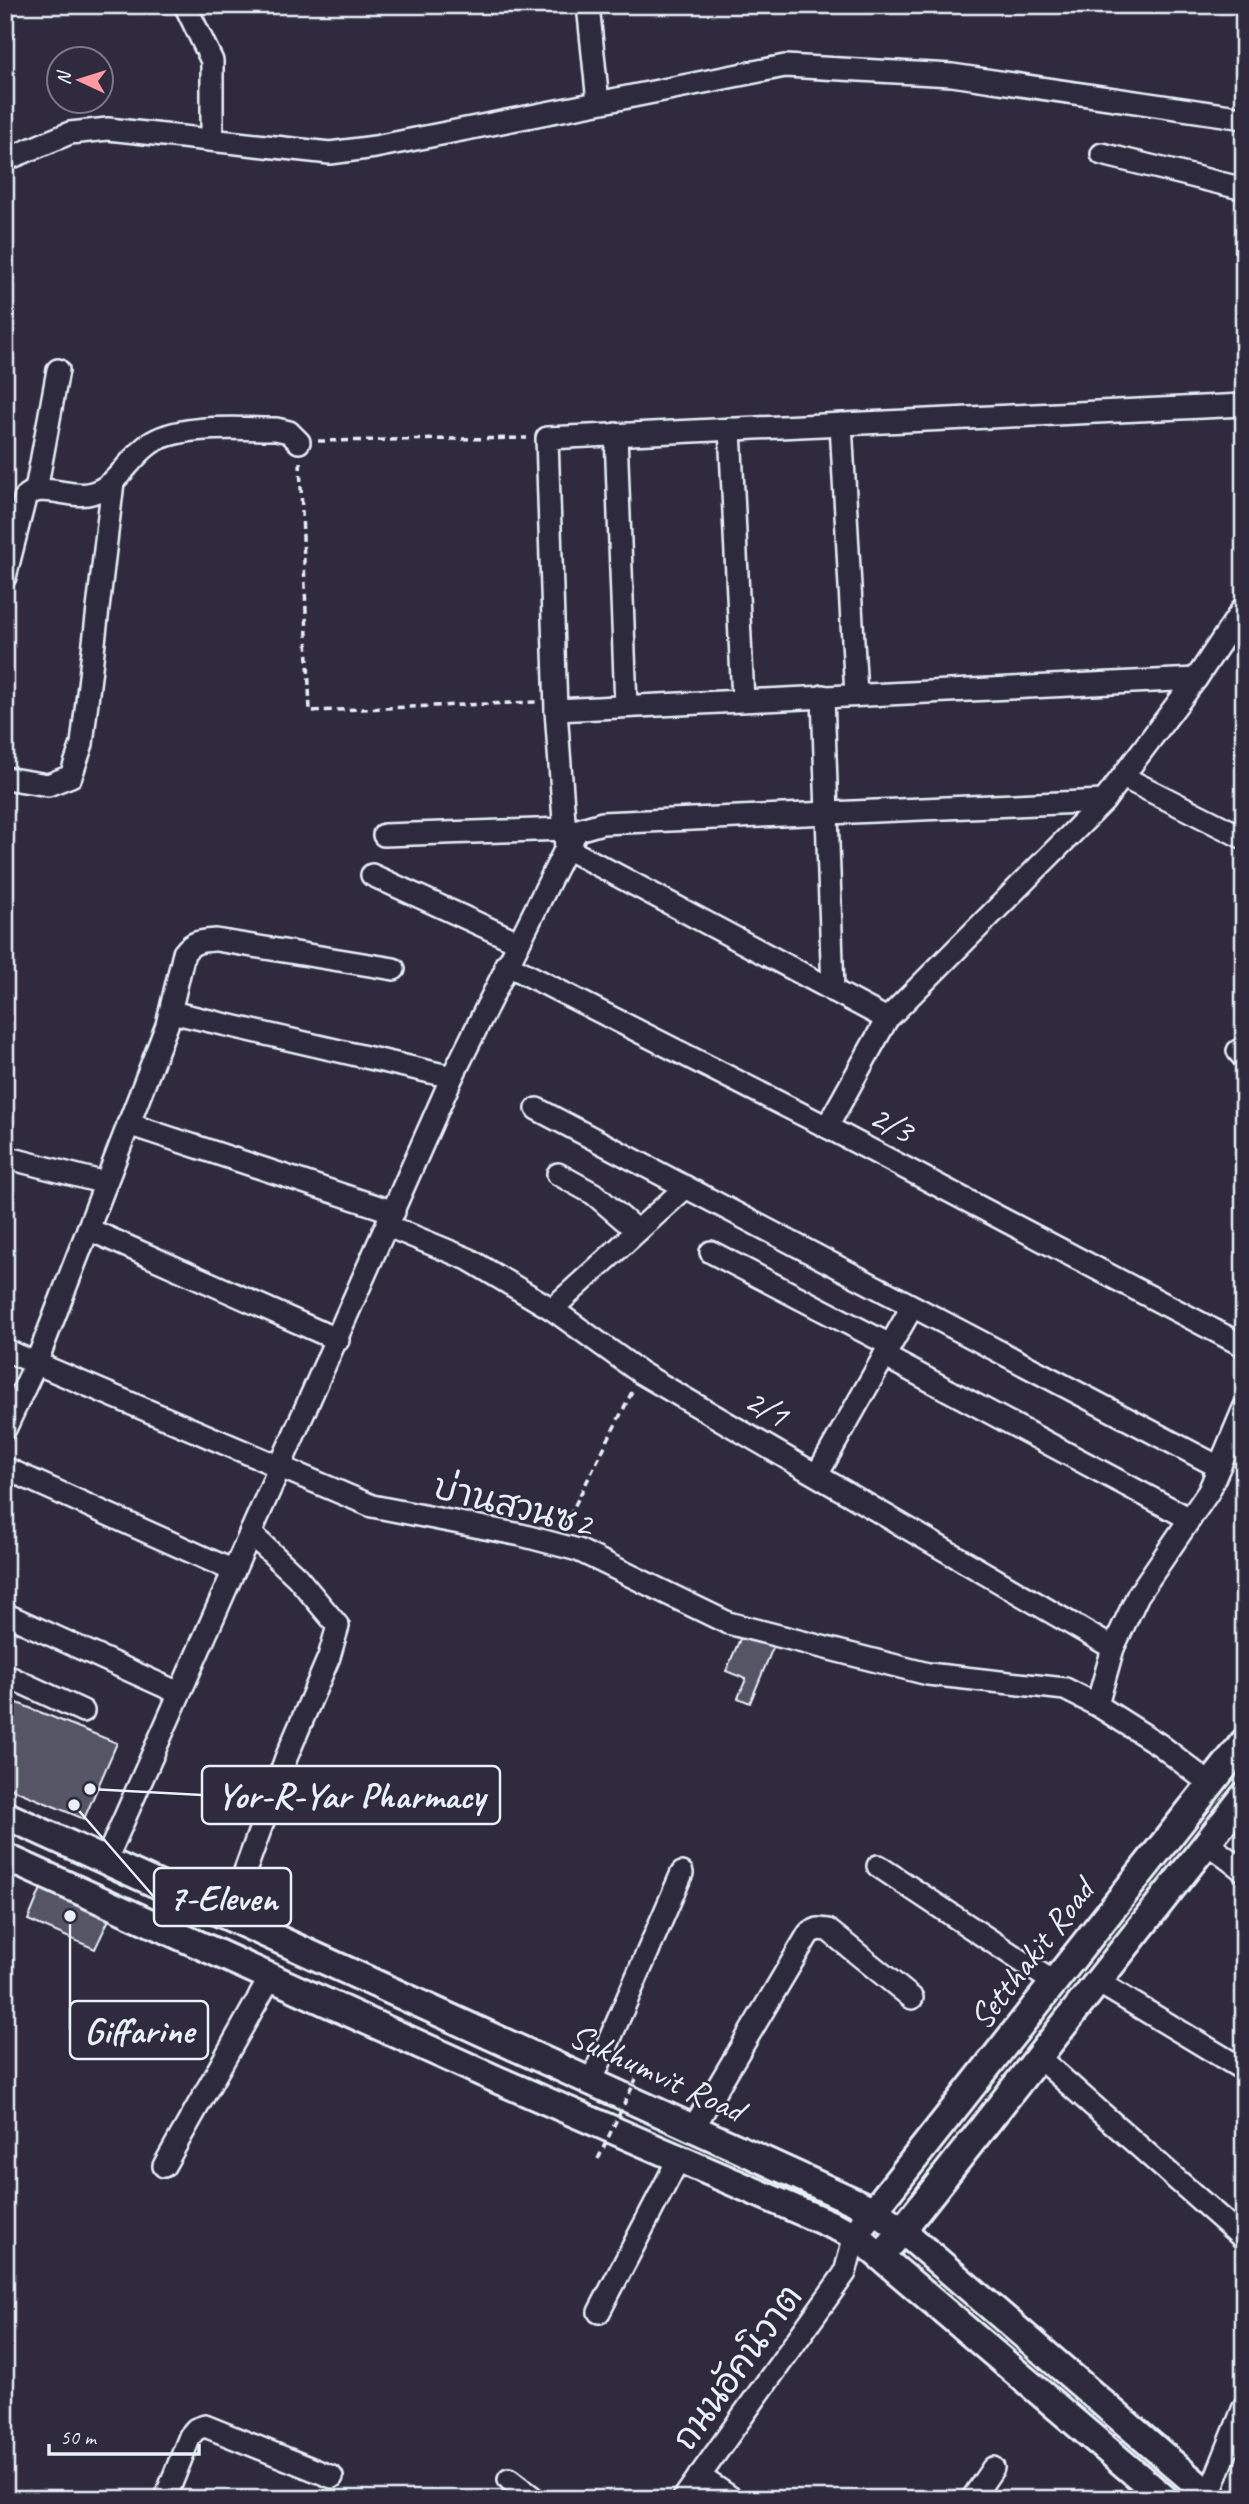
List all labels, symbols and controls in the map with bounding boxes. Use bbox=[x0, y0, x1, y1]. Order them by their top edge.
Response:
north arrow bbox=[46, 46, 116, 116]
text: N bbox=[52, 69, 77, 86]
street label: 2/3 bbox=[862, 1093, 923, 1154]
street label: 2/1 bbox=[737, 1377, 799, 1439]
street label: บ่านสวนซ2 bbox=[429, 1464, 600, 1548]
callout: Yor-R-Yar Pharmacy bbox=[202, 1766, 500, 1824]
text: Yor-R-Yar Pharmacy bbox=[217, 1772, 488, 1819]
street label: Setthakit Road bbox=[959, 1866, 1107, 2039]
callout: 7-Eleven bbox=[154, 1868, 291, 1926]
text: 7-Eleven bbox=[169, 1874, 279, 1921]
callout: Giffarine bbox=[70, 2001, 208, 2059]
text: Giffarine bbox=[84, 2007, 197, 2054]
street label: Sukhumvit Road bbox=[562, 2012, 756, 2135]
street label: ถนนอัคนิวาต bbox=[662, 2276, 813, 2459]
scale bar bbox=[49, 2413, 200, 2457]
text: 50 m bbox=[60, 2424, 98, 2450]

